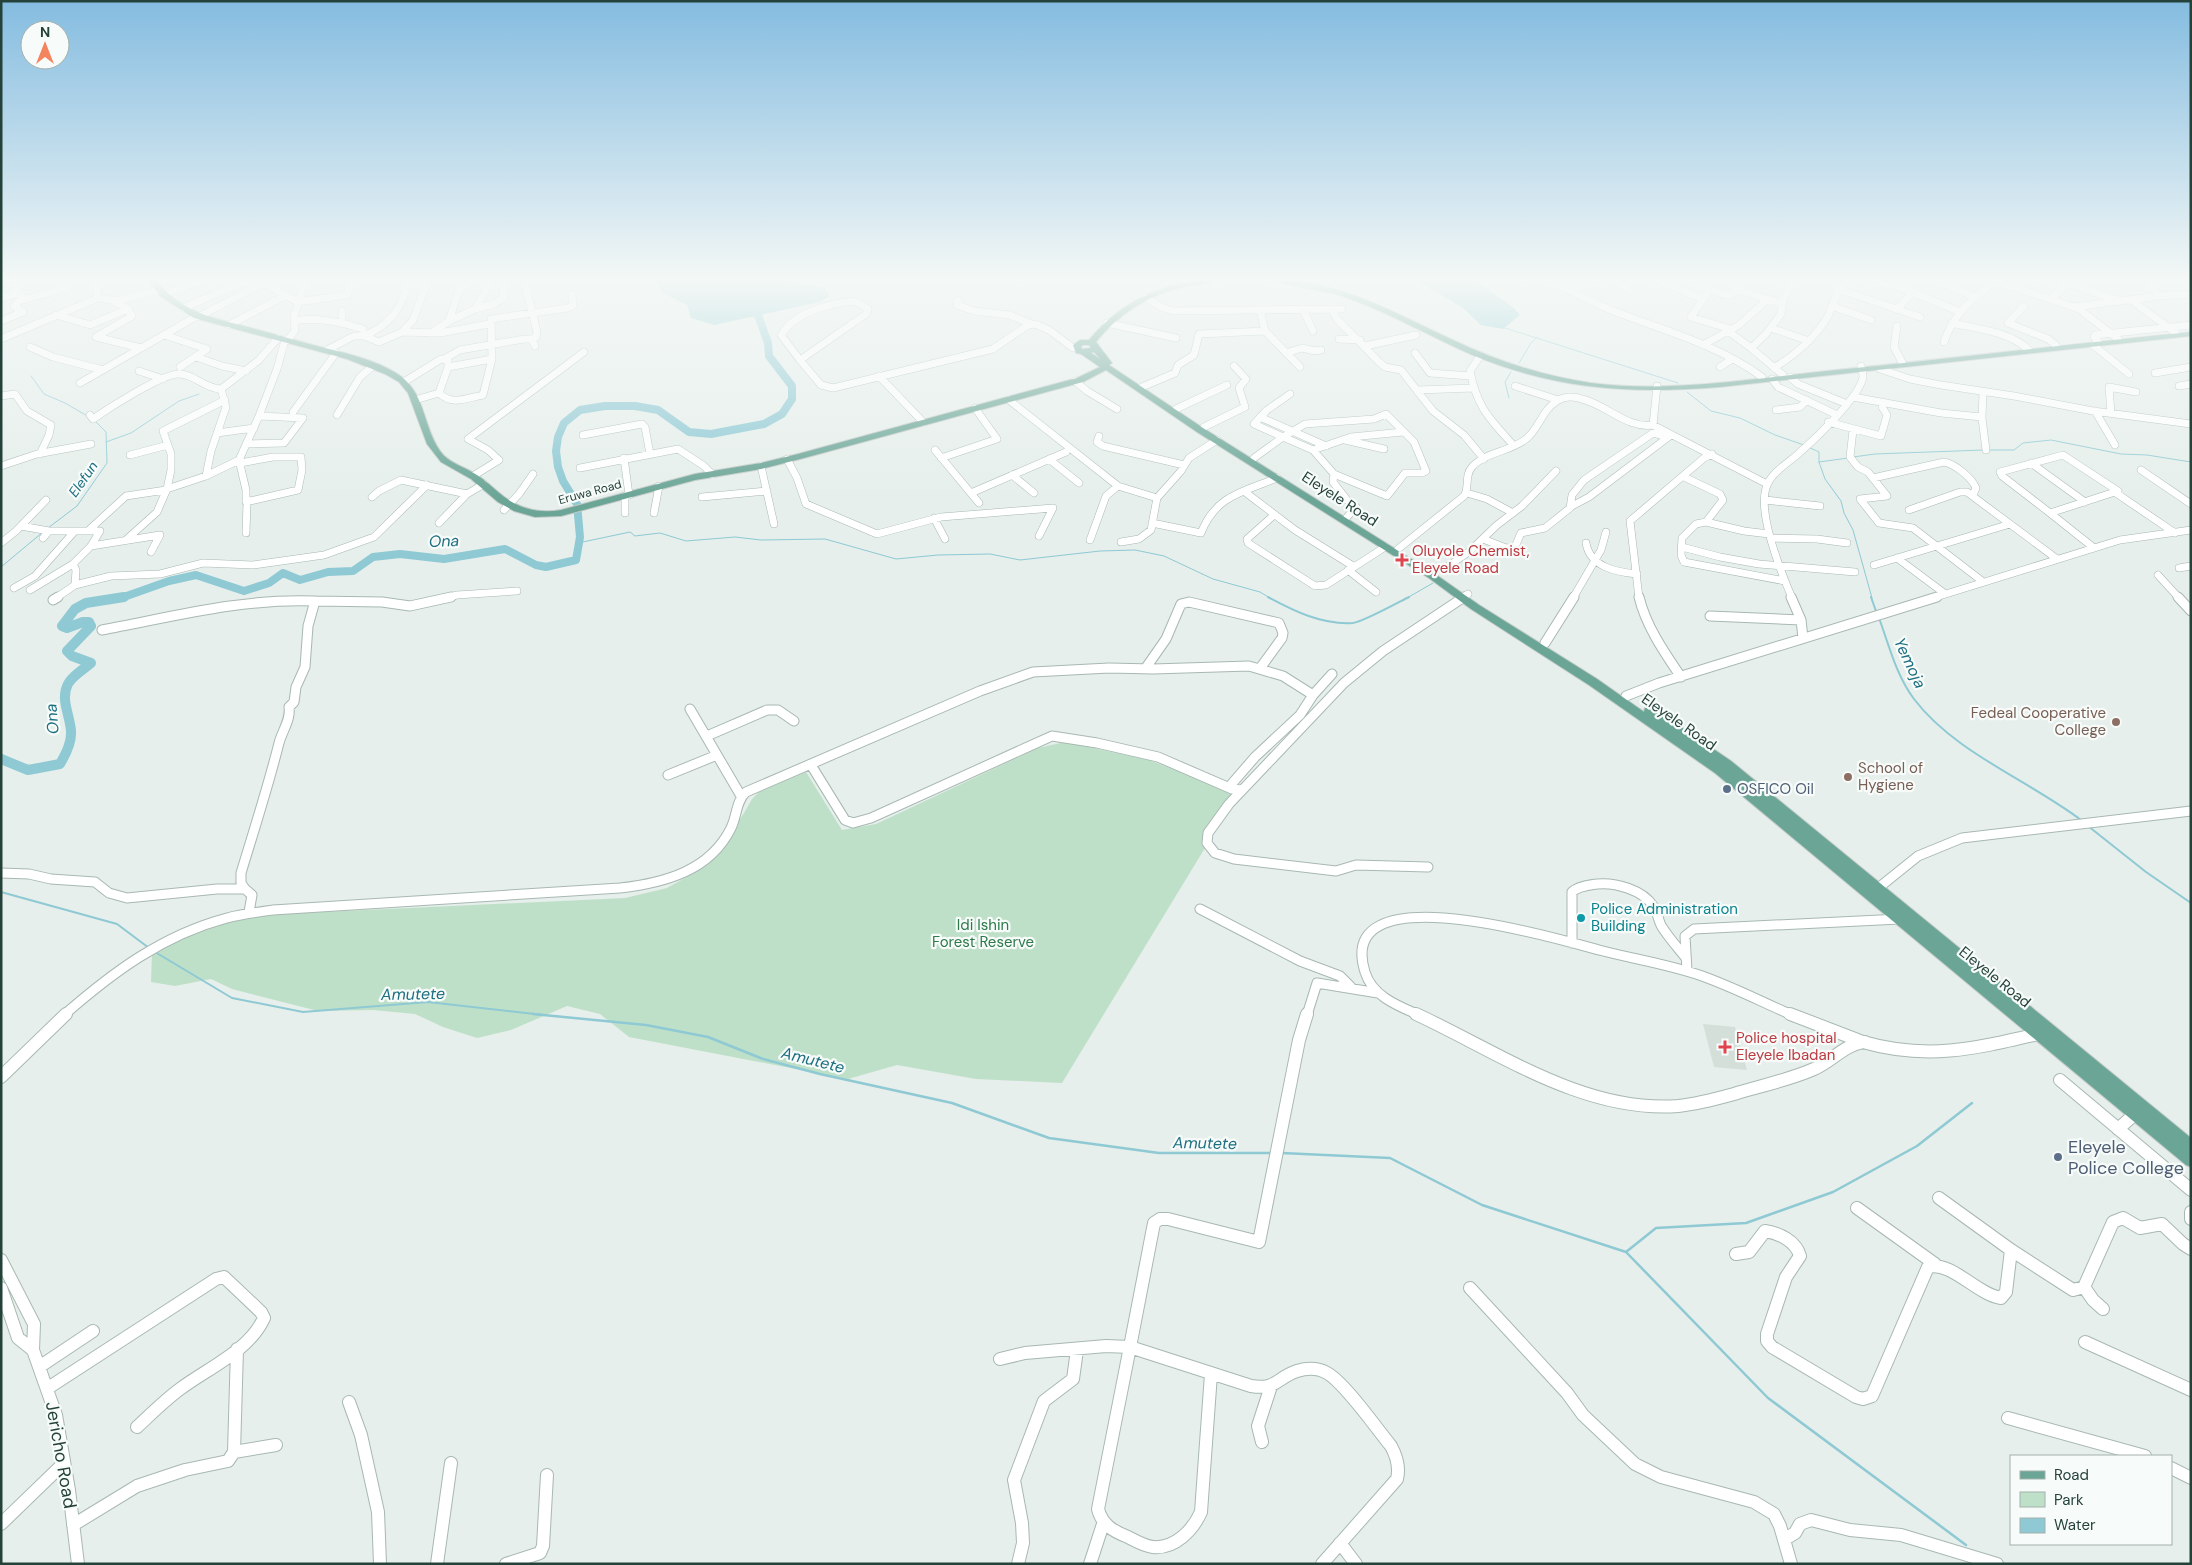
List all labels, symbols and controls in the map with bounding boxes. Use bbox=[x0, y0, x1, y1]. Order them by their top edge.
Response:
north arrow bbox=[20, 20, 70, 70]
text: N bbox=[40, 23, 50, 41]
water label: Elefun bbox=[64, 458, 102, 500]
street label: Eleyele Road bbox=[1298, 467, 1382, 531]
street label: Eruwa Road bbox=[557, 476, 623, 508]
water label: Ona bbox=[428, 530, 460, 552]
place label: Oluyole Chemist, Eleyele Road bbox=[1412, 541, 1530, 578]
marker: Oluyole Chemist, Eleyele Road bbox=[1396, 554, 1408, 566]
water label: Yemoja bbox=[1889, 634, 1931, 692]
street label: Eleyele Road bbox=[1638, 689, 1720, 755]
water label: Ona bbox=[40, 703, 64, 735]
place label: Fedeal Cooperative College bbox=[1971, 703, 2106, 740]
marker: Fedeal Cooperative College bbox=[2110, 716, 2122, 728]
place label: School of Hygiene bbox=[1858, 758, 1923, 795]
marker: School of Hygiene bbox=[1842, 771, 1854, 783]
place label: OSFICO Oil bbox=[1737, 779, 1814, 799]
marker: OSFICO Oil bbox=[1721, 783, 1733, 795]
place label: Police Administration Building bbox=[1591, 899, 1738, 936]
marker: Police Administration Building bbox=[1575, 912, 1587, 924]
park label: Idi Ishin Forest Reserve bbox=[932, 915, 1034, 952]
street label: Eleyele Road bbox=[1955, 942, 2035, 1012]
water label: Amutete bbox=[380, 983, 445, 1005]
place label: Police hospital Eleyele Ibadan bbox=[1736, 1028, 1837, 1065]
marker: Police hospital Eleyele Ibadan bbox=[1718, 1040, 1732, 1054]
water label: Amutete bbox=[778, 1042, 847, 1078]
water label: Amutete bbox=[1172, 1132, 1237, 1154]
place label: Eleyele Police College bbox=[2068, 1135, 2184, 1180]
marker: Eleyele Police College bbox=[2052, 1151, 2064, 1163]
street label: Jericho Road bbox=[40, 1400, 82, 1510]
legend bbox=[2010, 1455, 2172, 1545]
text: Road bbox=[2054, 1465, 2089, 1485]
text: Park bbox=[2054, 1490, 2084, 1510]
text: Water bbox=[2054, 1515, 2096, 1535]

